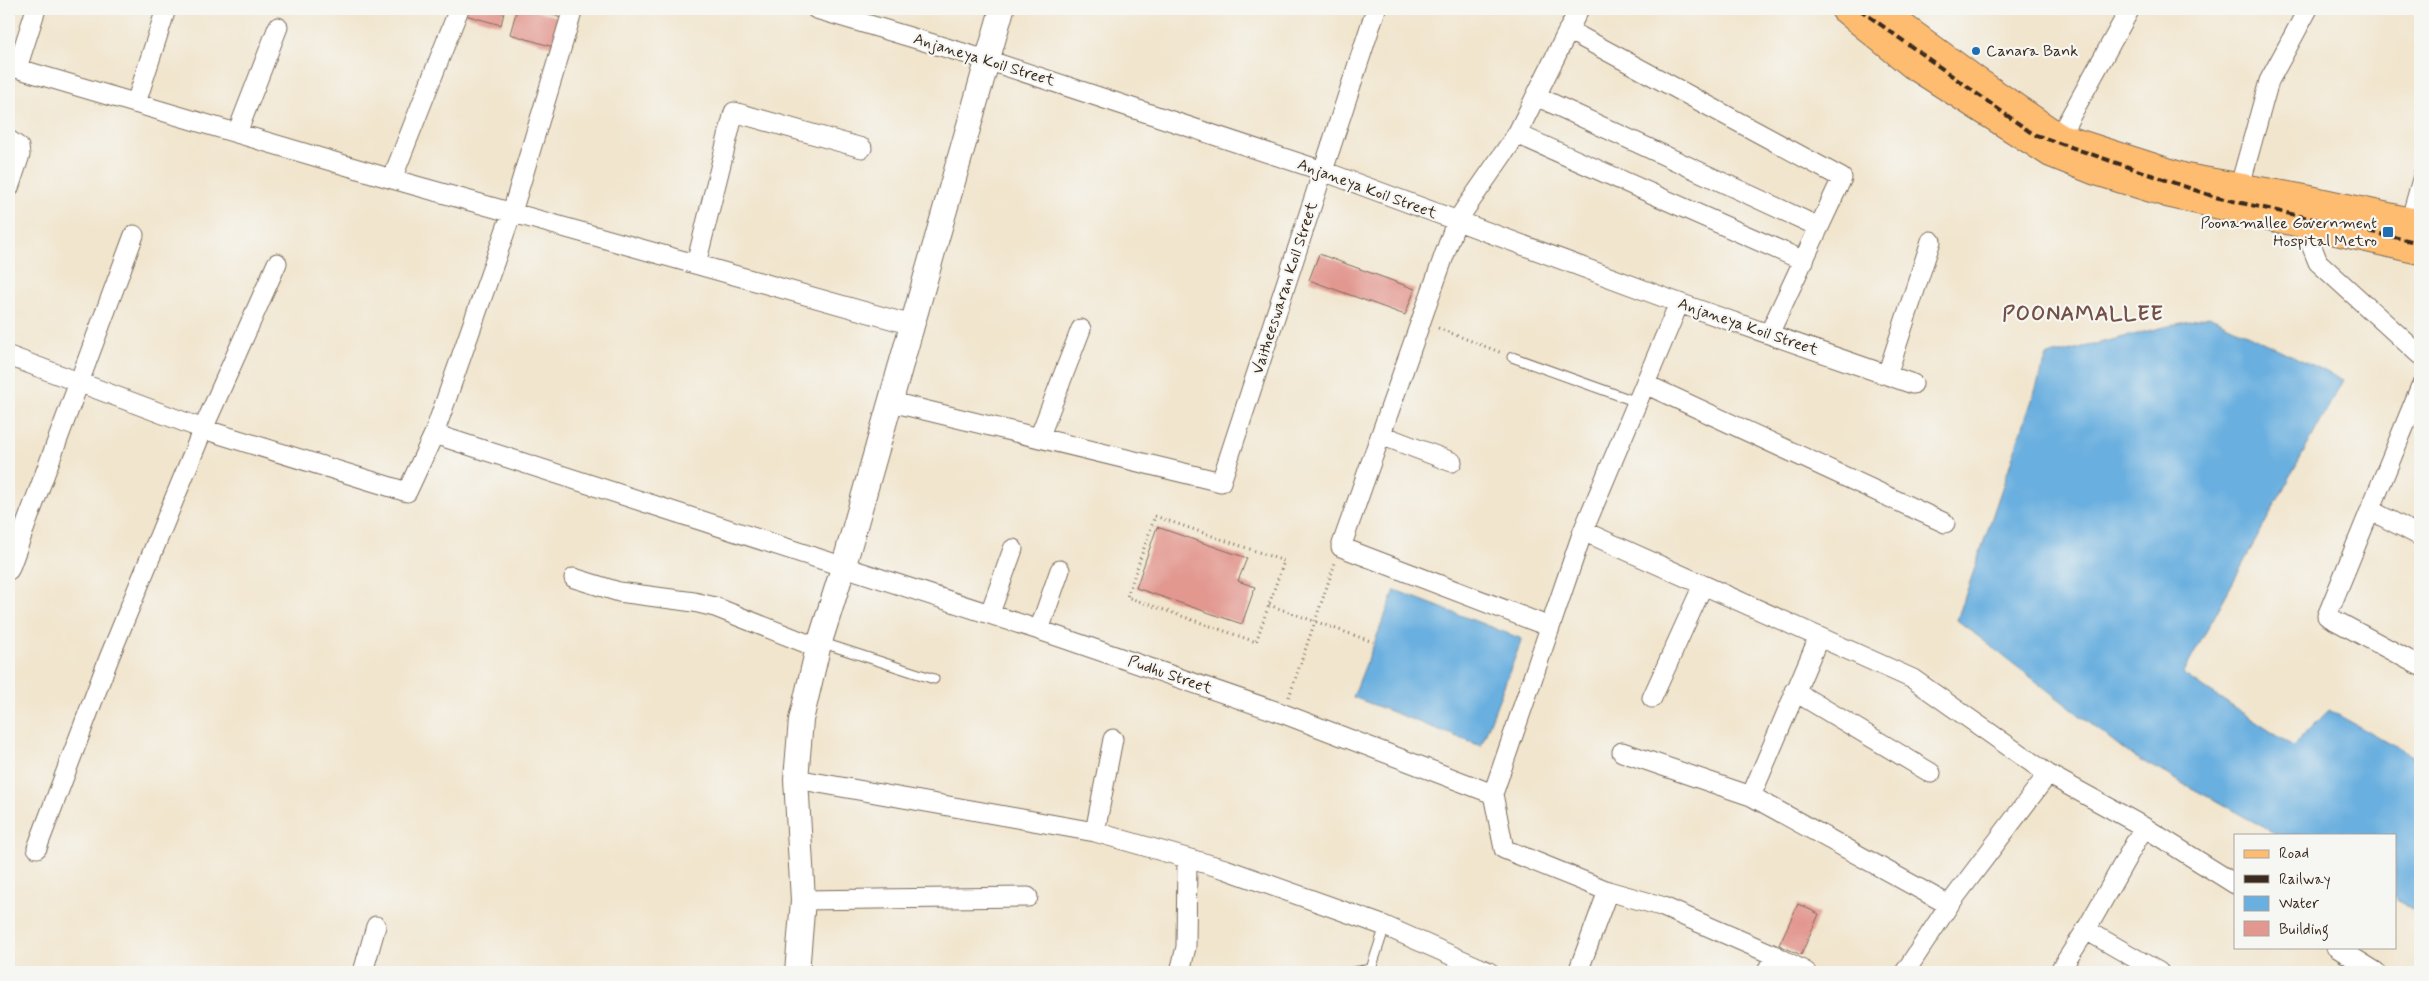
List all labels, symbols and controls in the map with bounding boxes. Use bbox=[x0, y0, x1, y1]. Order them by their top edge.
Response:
street label: Anjaneya Koil Street bbox=[911, 28, 1058, 92]
place label: Canara Bank bbox=[1986, 41, 2078, 62]
marker: Canara Bank bbox=[1970, 45, 1982, 57]
street label: Anjaneya Koil Street bbox=[1294, 154, 1440, 224]
street label: Vaitheeswaran Koil Street bbox=[1247, 199, 1323, 377]
place label: Poonamallee Government Hospital Metro bbox=[2200, 213, 2377, 252]
marker: Poonamallee Government Hospital Metro bbox=[2381, 225, 2395, 239]
street label: Anjaneya Koil Street bbox=[1675, 293, 1821, 361]
district label: POONAMALLEE bbox=[2002, 300, 2164, 328]
street label: Pudhu Street bbox=[1125, 651, 1215, 699]
legend bbox=[2234, 834, 2396, 948]
text: Road bbox=[2279, 844, 2309, 864]
text: Railway bbox=[2279, 870, 2331, 890]
text: Water bbox=[2279, 894, 2319, 914]
text: Building bbox=[2279, 920, 2329, 941]

